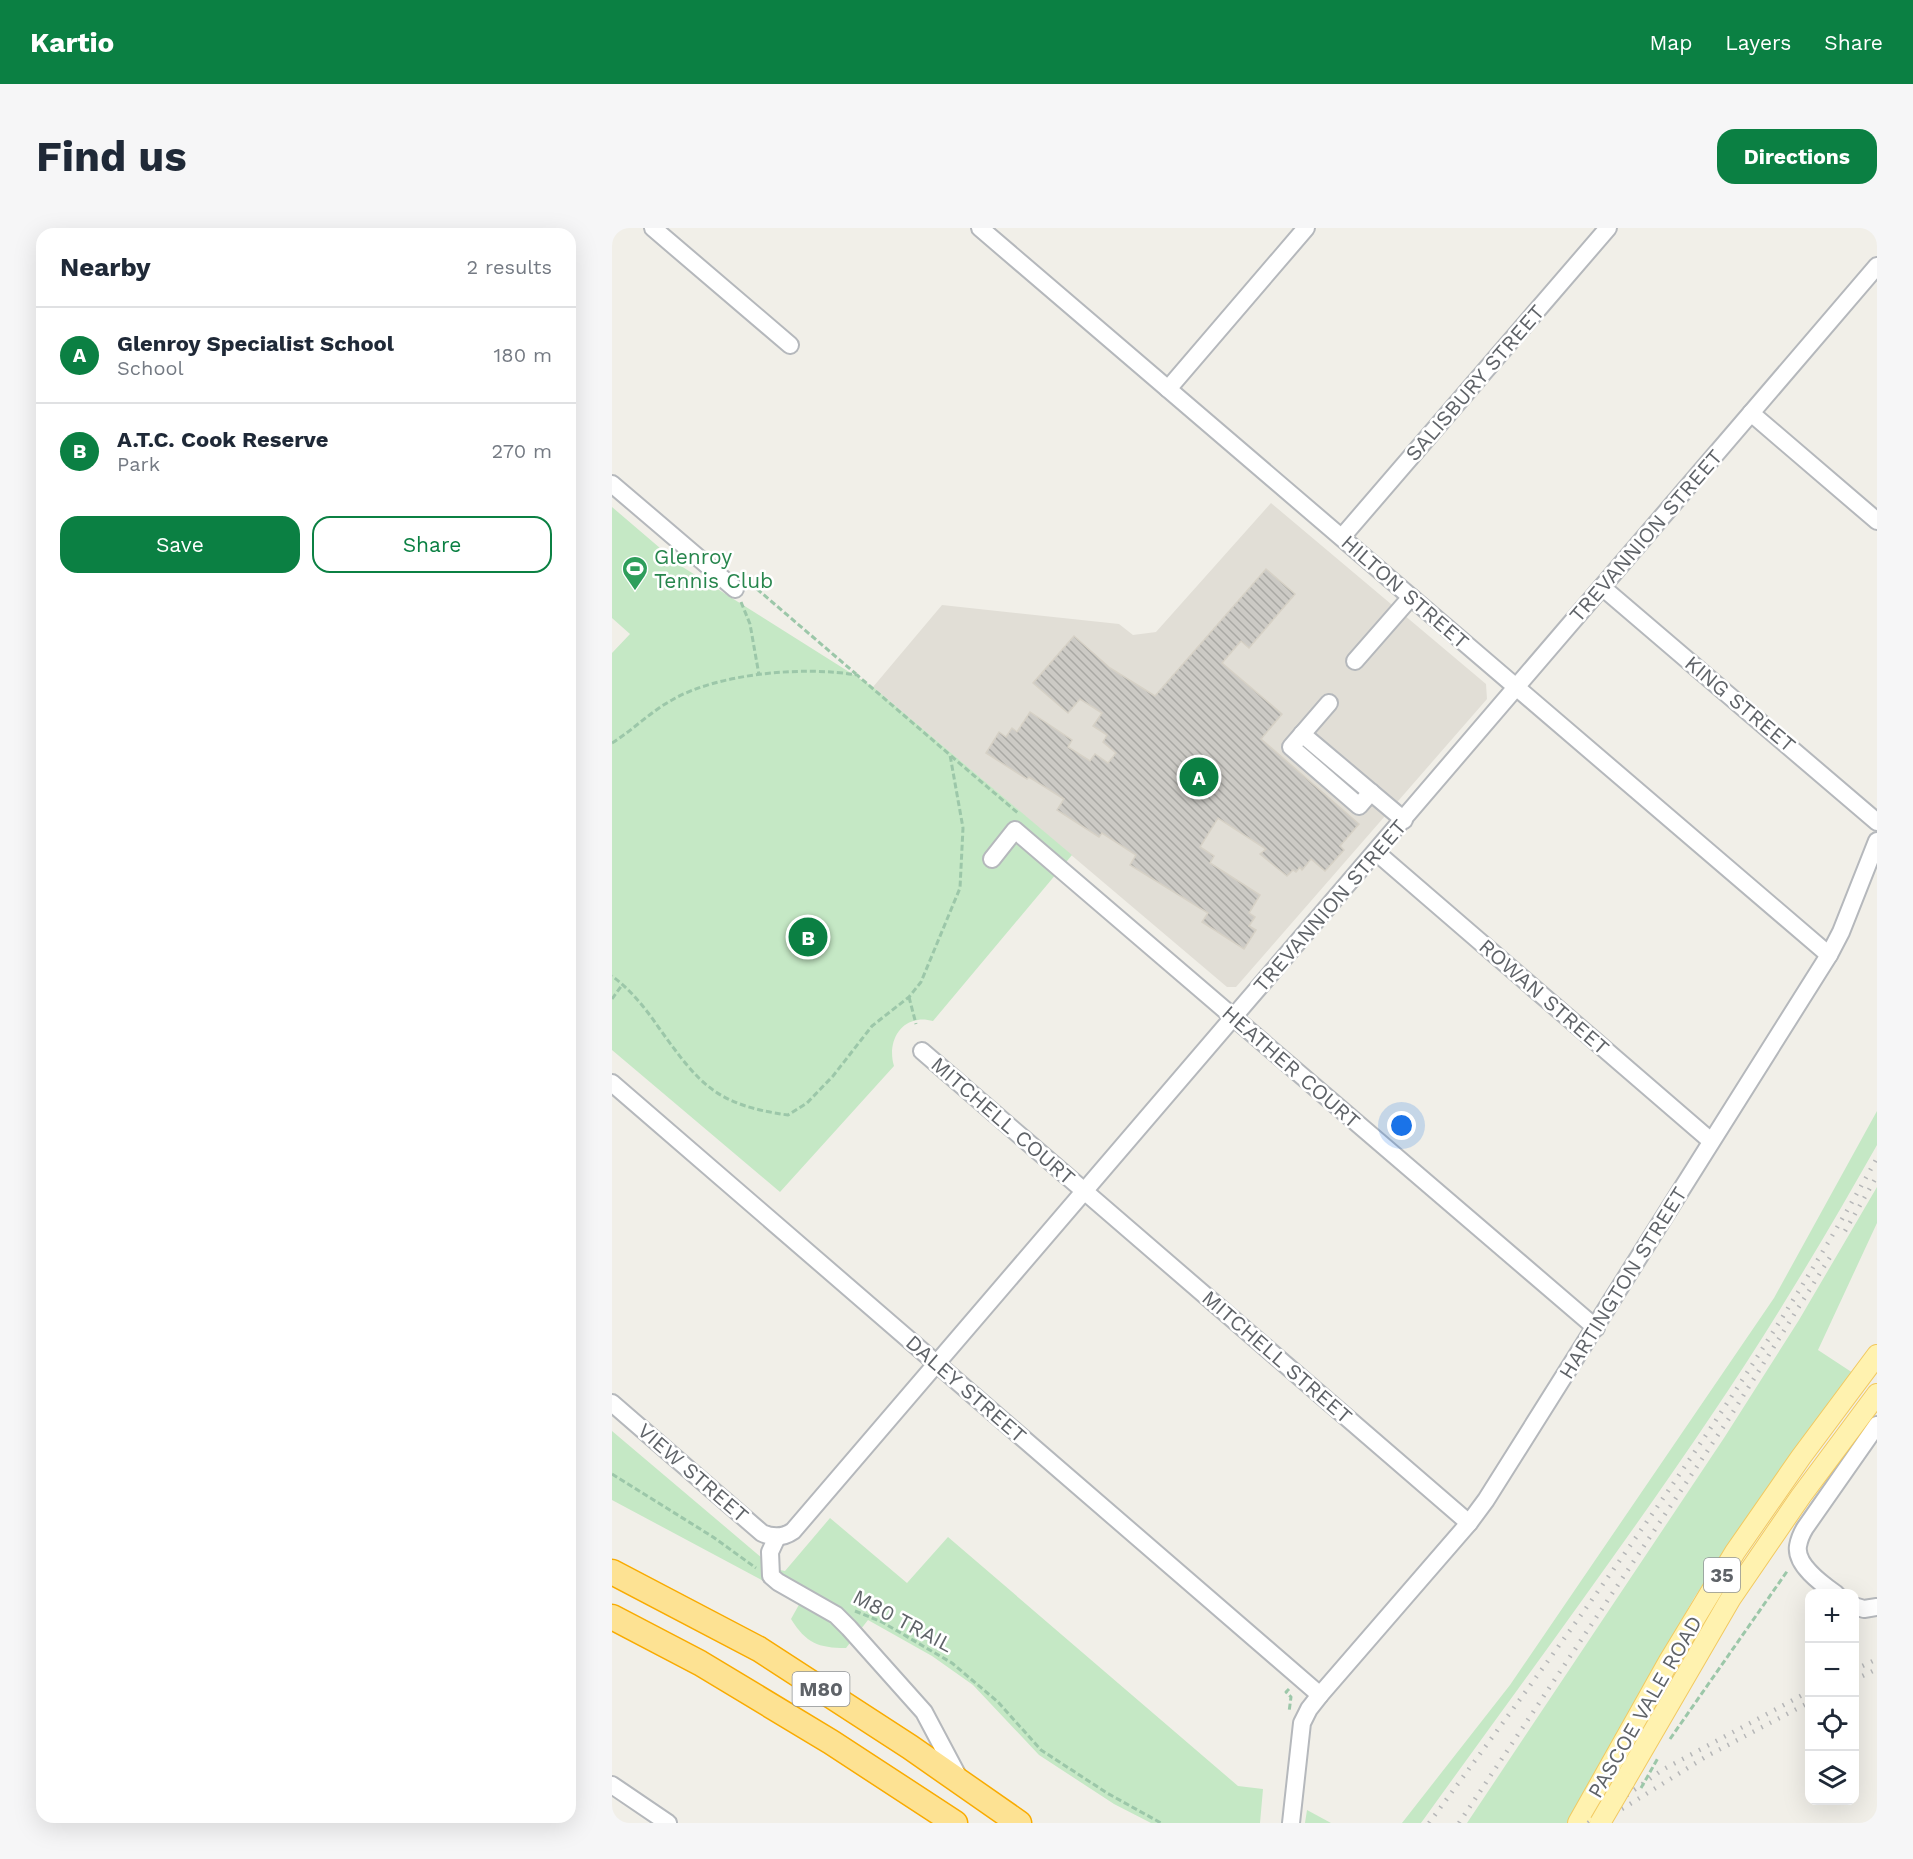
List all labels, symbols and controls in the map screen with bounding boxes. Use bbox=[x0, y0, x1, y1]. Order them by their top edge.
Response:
text: Kartio bbox=[30, 26, 114, 59]
text: Map bbox=[1649, 30, 1692, 55]
text: Layers bbox=[1725, 30, 1791, 55]
text: Share bbox=[1824, 30, 1883, 55]
button: Directions bbox=[1717, 129, 1877, 184]
text: Find us bbox=[36, 132, 187, 181]
text: Nearby bbox=[60, 252, 151, 282]
text: 2 results bbox=[467, 255, 552, 279]
street label: SALISBURY STREET bbox=[1400, 299, 1549, 466]
text: Glenroy Specialist School bbox=[117, 331, 394, 356]
text: A bbox=[73, 343, 86, 367]
text: 180 m bbox=[494, 343, 552, 367]
text: School bbox=[117, 356, 184, 380]
text: A.T.C. Cook Reserve bbox=[117, 427, 328, 452]
text: B bbox=[73, 439, 86, 463]
text: 270 m bbox=[492, 439, 552, 463]
street label: TREVANNION STREET bbox=[1564, 444, 1728, 627]
text: Park bbox=[117, 452, 160, 476]
button: Save bbox=[60, 516, 300, 573]
button: Share bbox=[312, 516, 552, 573]
street label: HILTON STREET bbox=[1336, 529, 1474, 654]
place label: Glenroy Tennis Club bbox=[654, 544, 773, 593]
sports icon: Glenroy Tennis Club bbox=[620, 554, 650, 592]
street label: KING STREET bbox=[1680, 650, 1801, 757]
pin: A bbox=[1180, 754, 1218, 800]
street label: TREVANNION STREET bbox=[1248, 814, 1412, 997]
pin: B bbox=[788, 914, 828, 960]
street label: ROWAN STREET bbox=[1474, 933, 1615, 1060]
street label: HEATHER COURT bbox=[1217, 1000, 1366, 1134]
street label: MITCHELL COURT bbox=[926, 1051, 1081, 1190]
your location bbox=[1387, 1111, 1416, 1140]
street label: HARTINGTON STREET bbox=[1553, 1182, 1692, 1383]
street label: MITCHELL STREET bbox=[1197, 1285, 1358, 1429]
street label: DALEY STREET bbox=[901, 1329, 1032, 1448]
street label: VIEW STREET bbox=[633, 1418, 754, 1528]
road number: 35 bbox=[1704, 1558, 1740, 1592]
street label: M80 TRAIL bbox=[849, 1584, 958, 1657]
map controls bbox=[1805, 1589, 1859, 1805]
button: + bbox=[1805, 1589, 1859, 1643]
street label: PASCOE VALE ROAD bbox=[1582, 1611, 1707, 1802]
button: − bbox=[1805, 1643, 1859, 1697]
road number: M80 bbox=[792, 1672, 850, 1706]
button: locate bbox=[1805, 1697, 1859, 1751]
button: layers bbox=[1805, 1751, 1859, 1805]

